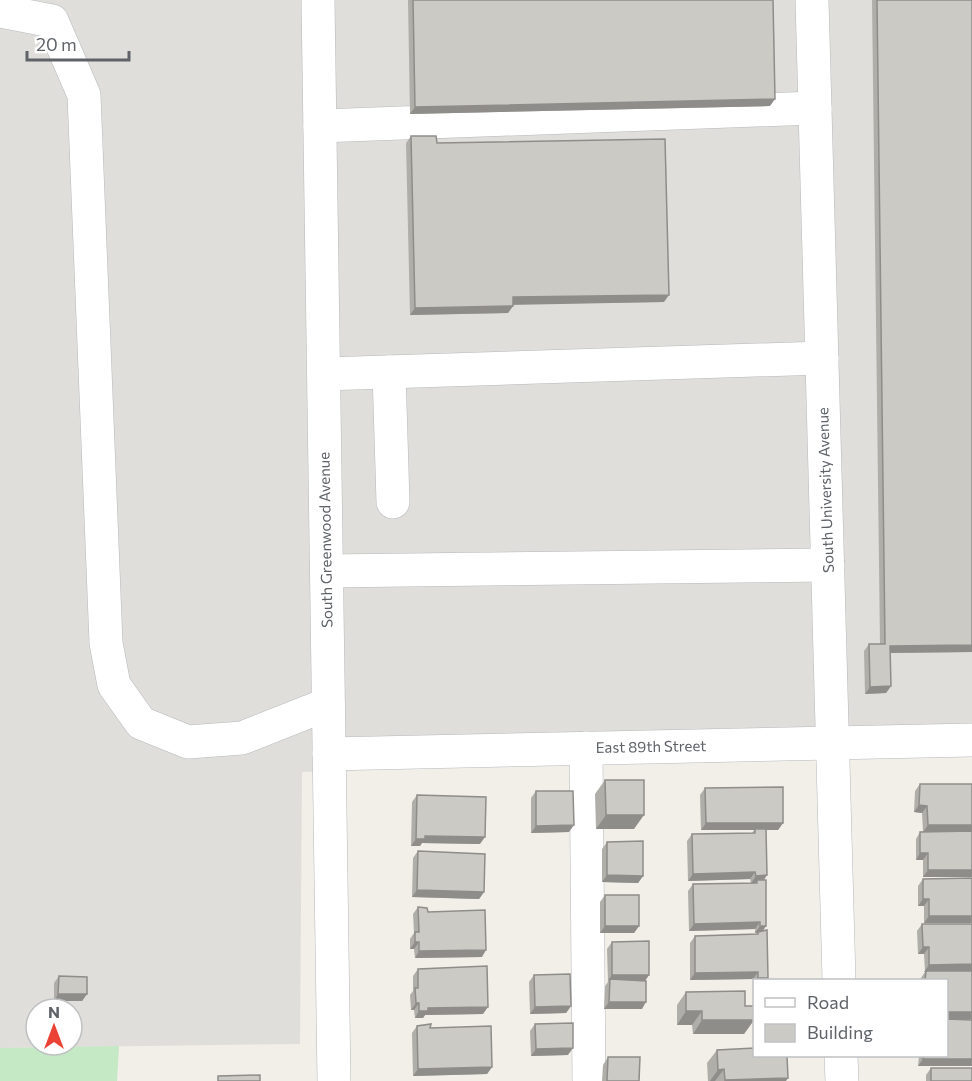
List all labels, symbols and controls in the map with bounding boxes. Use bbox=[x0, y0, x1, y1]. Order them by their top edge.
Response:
scale bar bbox=[27, 24, 129, 62]
text: 20 m bbox=[36, 33, 77, 55]
street label: South University Avenue bbox=[813, 407, 837, 573]
street label: South Greenwood Avenue bbox=[314, 452, 336, 628]
street label: East 89th Street bbox=[595, 736, 707, 756]
legend bbox=[753, 979, 948, 1057]
text: Road bbox=[807, 991, 849, 1013]
north arrow bbox=[24, 997, 84, 1057]
text: N bbox=[48, 1002, 60, 1021]
text: Building bbox=[807, 1021, 873, 1043]

